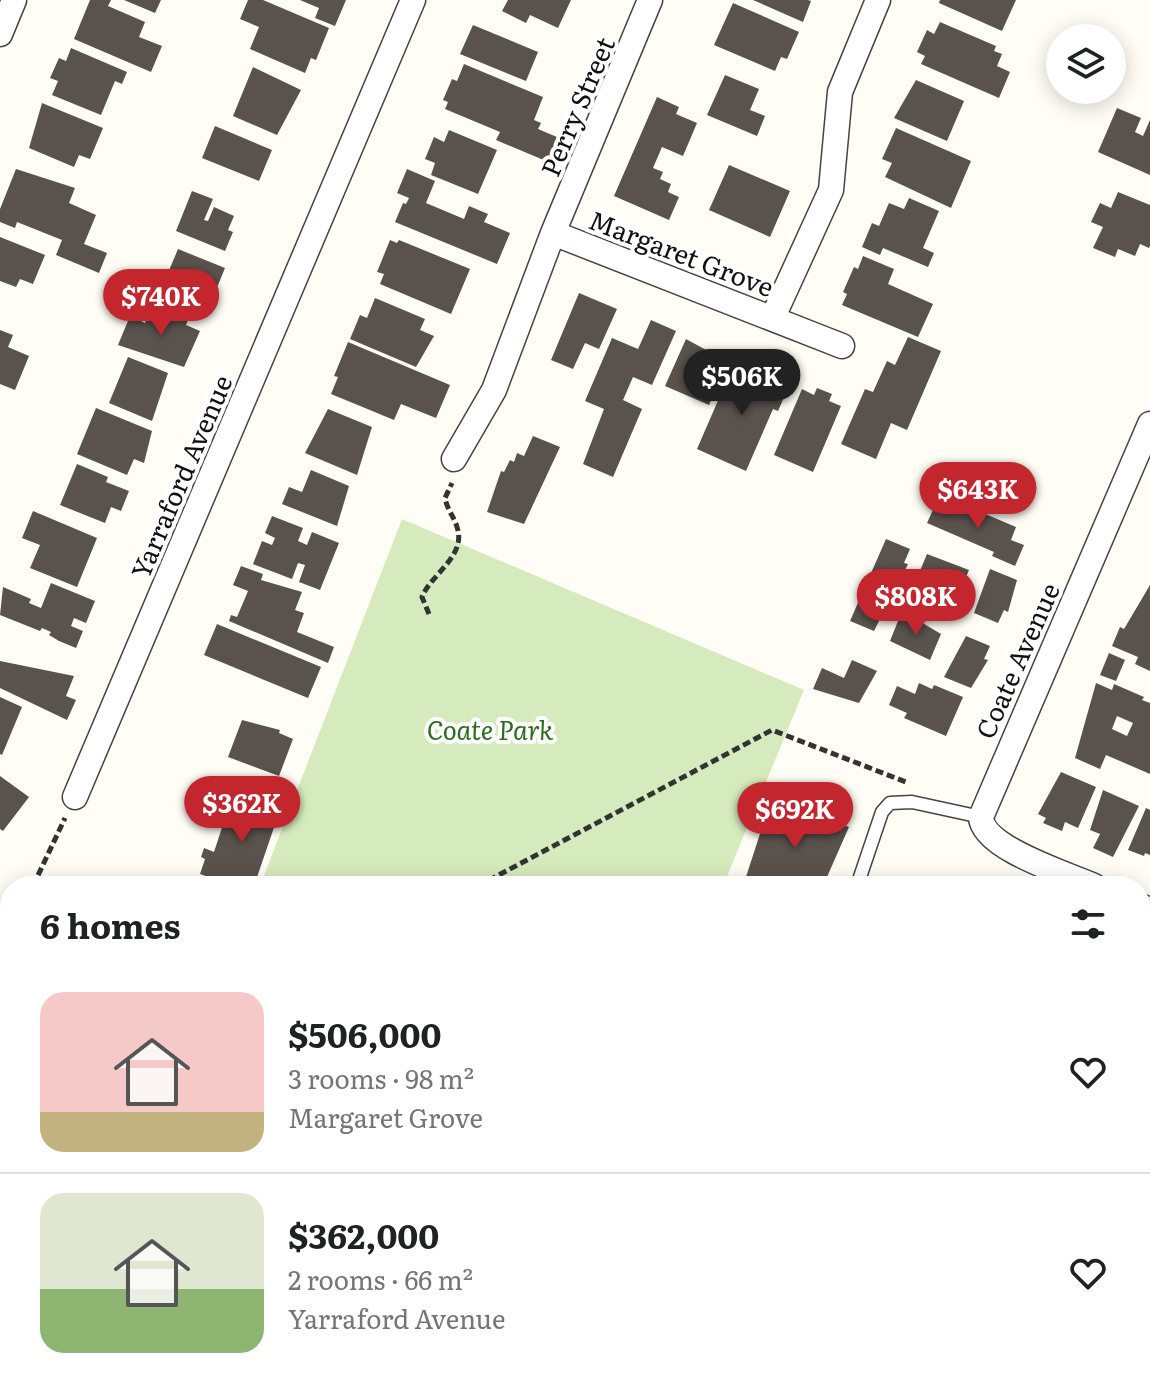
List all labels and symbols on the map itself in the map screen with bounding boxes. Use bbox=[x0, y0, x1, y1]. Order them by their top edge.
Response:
street label: Perry Street bbox=[529, 30, 623, 182]
street label: Margaret Grove bbox=[584, 199, 780, 305]
pin: $740K bbox=[105, 269, 217, 337]
pin: $506K bbox=[686, 349, 798, 417]
street label: Yarraford Avenue bbox=[120, 368, 240, 584]
pin: $643K bbox=[922, 462, 1034, 530]
pin: $808K bbox=[860, 569, 972, 637]
street label: Coate Avenue bbox=[964, 576, 1068, 744]
park label: Coate Park bbox=[427, 709, 554, 748]
pin: $362K bbox=[186, 776, 298, 844]
pin: $692K bbox=[739, 782, 851, 850]

